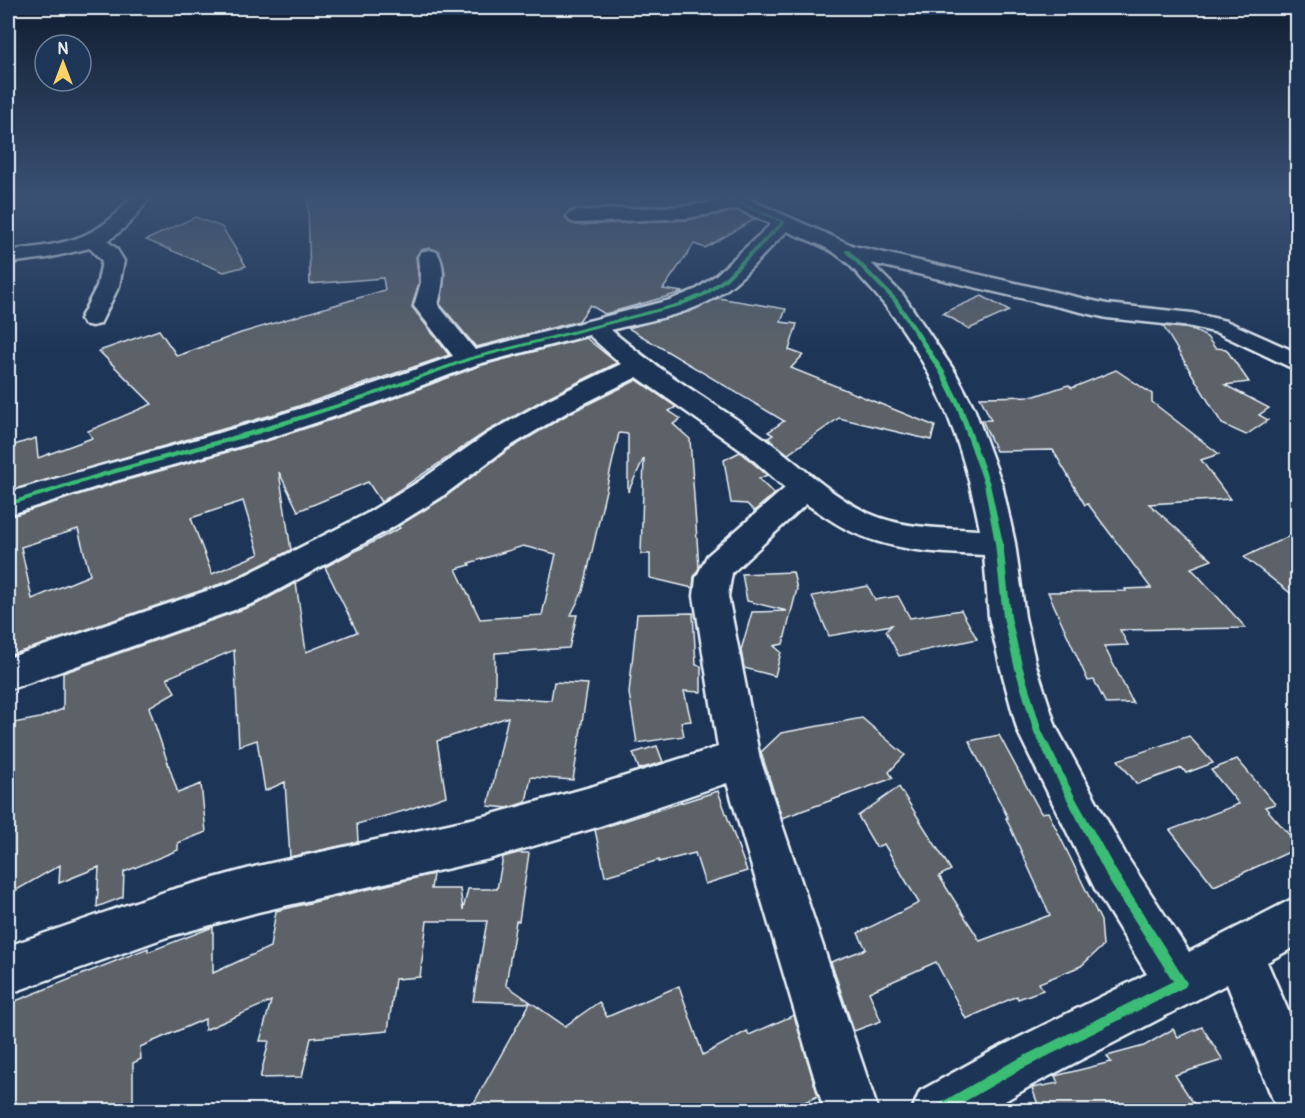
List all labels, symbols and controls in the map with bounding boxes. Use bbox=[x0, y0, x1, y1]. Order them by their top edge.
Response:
north arrow bbox=[33, 33, 93, 93]
text: N bbox=[58, 39, 69, 59]

